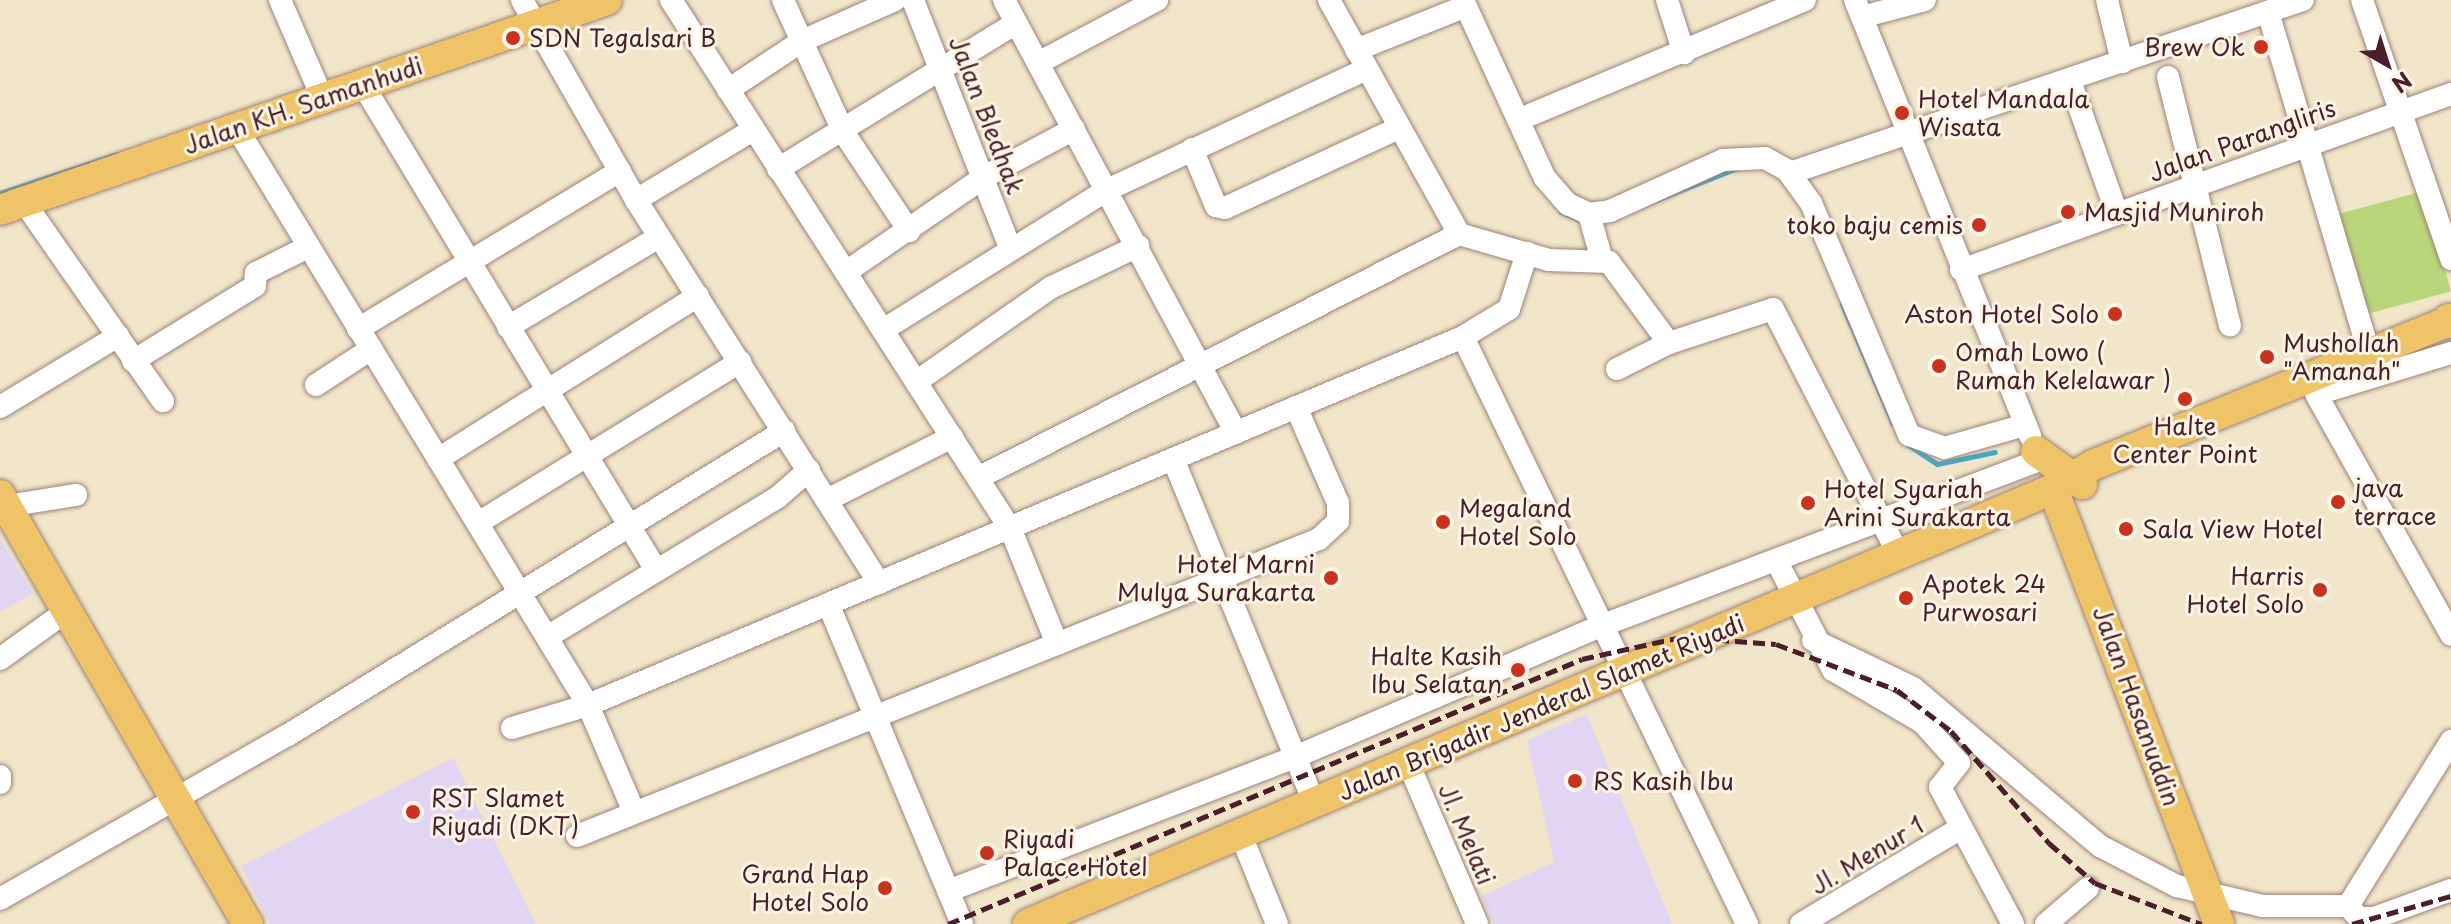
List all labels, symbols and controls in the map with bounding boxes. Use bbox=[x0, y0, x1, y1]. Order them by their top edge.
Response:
place label: SDN Tegalsari B bbox=[529, 24, 718, 52]
north arrow bbox=[2347, 24, 2427, 104]
marker: SDN Tegalsari B bbox=[504, 29, 522, 47]
street label: Jalan Bledhak bbox=[944, 32, 1030, 198]
place label: Brew Ok bbox=[2145, 33, 2245, 61]
marker: Brew Ok bbox=[2252, 38, 2270, 56]
street label: Jalan KH. Samanhudi bbox=[179, 50, 427, 160]
text: N bbox=[2385, 65, 2420, 101]
place label: Hotel Mandala Wisata bbox=[1918, 85, 2090, 141]
street label: Jalan Parangliris bbox=[2145, 93, 2339, 187]
marker: Hotel Mandala Wisata bbox=[1893, 104, 1911, 122]
place label: Masjid Muniroh bbox=[2084, 198, 2266, 226]
marker: Masjid Muniroh bbox=[2059, 203, 2077, 221]
place label: toko baju cemis bbox=[1784, 211, 1963, 239]
marker: toko baju cemis bbox=[1970, 216, 1988, 234]
place label: Aston Hotel Solo bbox=[1905, 300, 2099, 328]
marker: Aston Hotel Solo bbox=[2106, 305, 2124, 323]
place label: Mushollah "Amanah" bbox=[2283, 329, 2401, 385]
place label: Omah Lowo ( Rumah Kelelawar ) bbox=[1955, 338, 2171, 394]
marker: Mushollah "Amanah" bbox=[2258, 348, 2276, 366]
marker: Omah Lowo ( Rumah Kelelawar ) bbox=[1930, 357, 1948, 375]
marker: Halte Center Point bbox=[2176, 390, 2194, 408]
place label: Halte Center Point bbox=[2112, 412, 2258, 468]
place label: java terrace bbox=[2354, 474, 2436, 530]
place label: Hotel Syariah Arini Surakarta bbox=[1824, 475, 2009, 531]
marker: java terrace bbox=[2329, 493, 2347, 511]
place label: Megaland Hotel Solo bbox=[1459, 494, 1577, 550]
marker: Hotel Syariah Arini Surakarta bbox=[1799, 494, 1817, 512]
marker: Megaland Hotel Solo bbox=[1434, 513, 1452, 531]
place label: Sala View Hotel bbox=[2142, 515, 2325, 543]
marker: Sala View Hotel bbox=[2117, 520, 2135, 538]
place label: Hotel Marni Mulya Surakarta bbox=[1116, 550, 1315, 606]
place label: Harris Hotel Solo bbox=[2186, 562, 2304, 618]
marker: Hotel Marni Mulya Surakarta bbox=[1322, 569, 1340, 587]
place label: Apotek 24 Purwosari bbox=[1922, 570, 2046, 626]
marker: Harris Hotel Solo bbox=[2311, 581, 2329, 599]
marker: Apotek 24 Purwosari bbox=[1897, 589, 1915, 607]
street label: Jalan Hasanuddin bbox=[2087, 602, 2187, 810]
street label: Jalan Brigadir Jenderal Slamet Riyadi bbox=[1332, 607, 1750, 807]
place label: Halte Kasih Ibu Selatan bbox=[1371, 642, 1502, 698]
marker: Halte Kasih Ibu Selatan bbox=[1509, 661, 1527, 679]
place label: RS Kasih Ibu bbox=[1593, 767, 1736, 795]
marker: RS Kasih Ibu bbox=[1564, 770, 1586, 792]
street label: Jl. Melati bbox=[1433, 779, 1501, 889]
place label: RST Slamet Riyadi (DKT) bbox=[431, 784, 581, 840]
marker: RST Slamet Riyadi (DKT) bbox=[402, 801, 424, 823]
street label: Jl. Menur 1 bbox=[1805, 810, 1929, 900]
place label: Riyadi Palace Hotel bbox=[1003, 825, 1148, 881]
marker: Riyadi Palace Hotel bbox=[978, 844, 996, 862]
place label: Grand Hap Hotel Solo bbox=[740, 860, 869, 916]
marker: Grand Hap Hotel Solo bbox=[876, 879, 894, 897]

